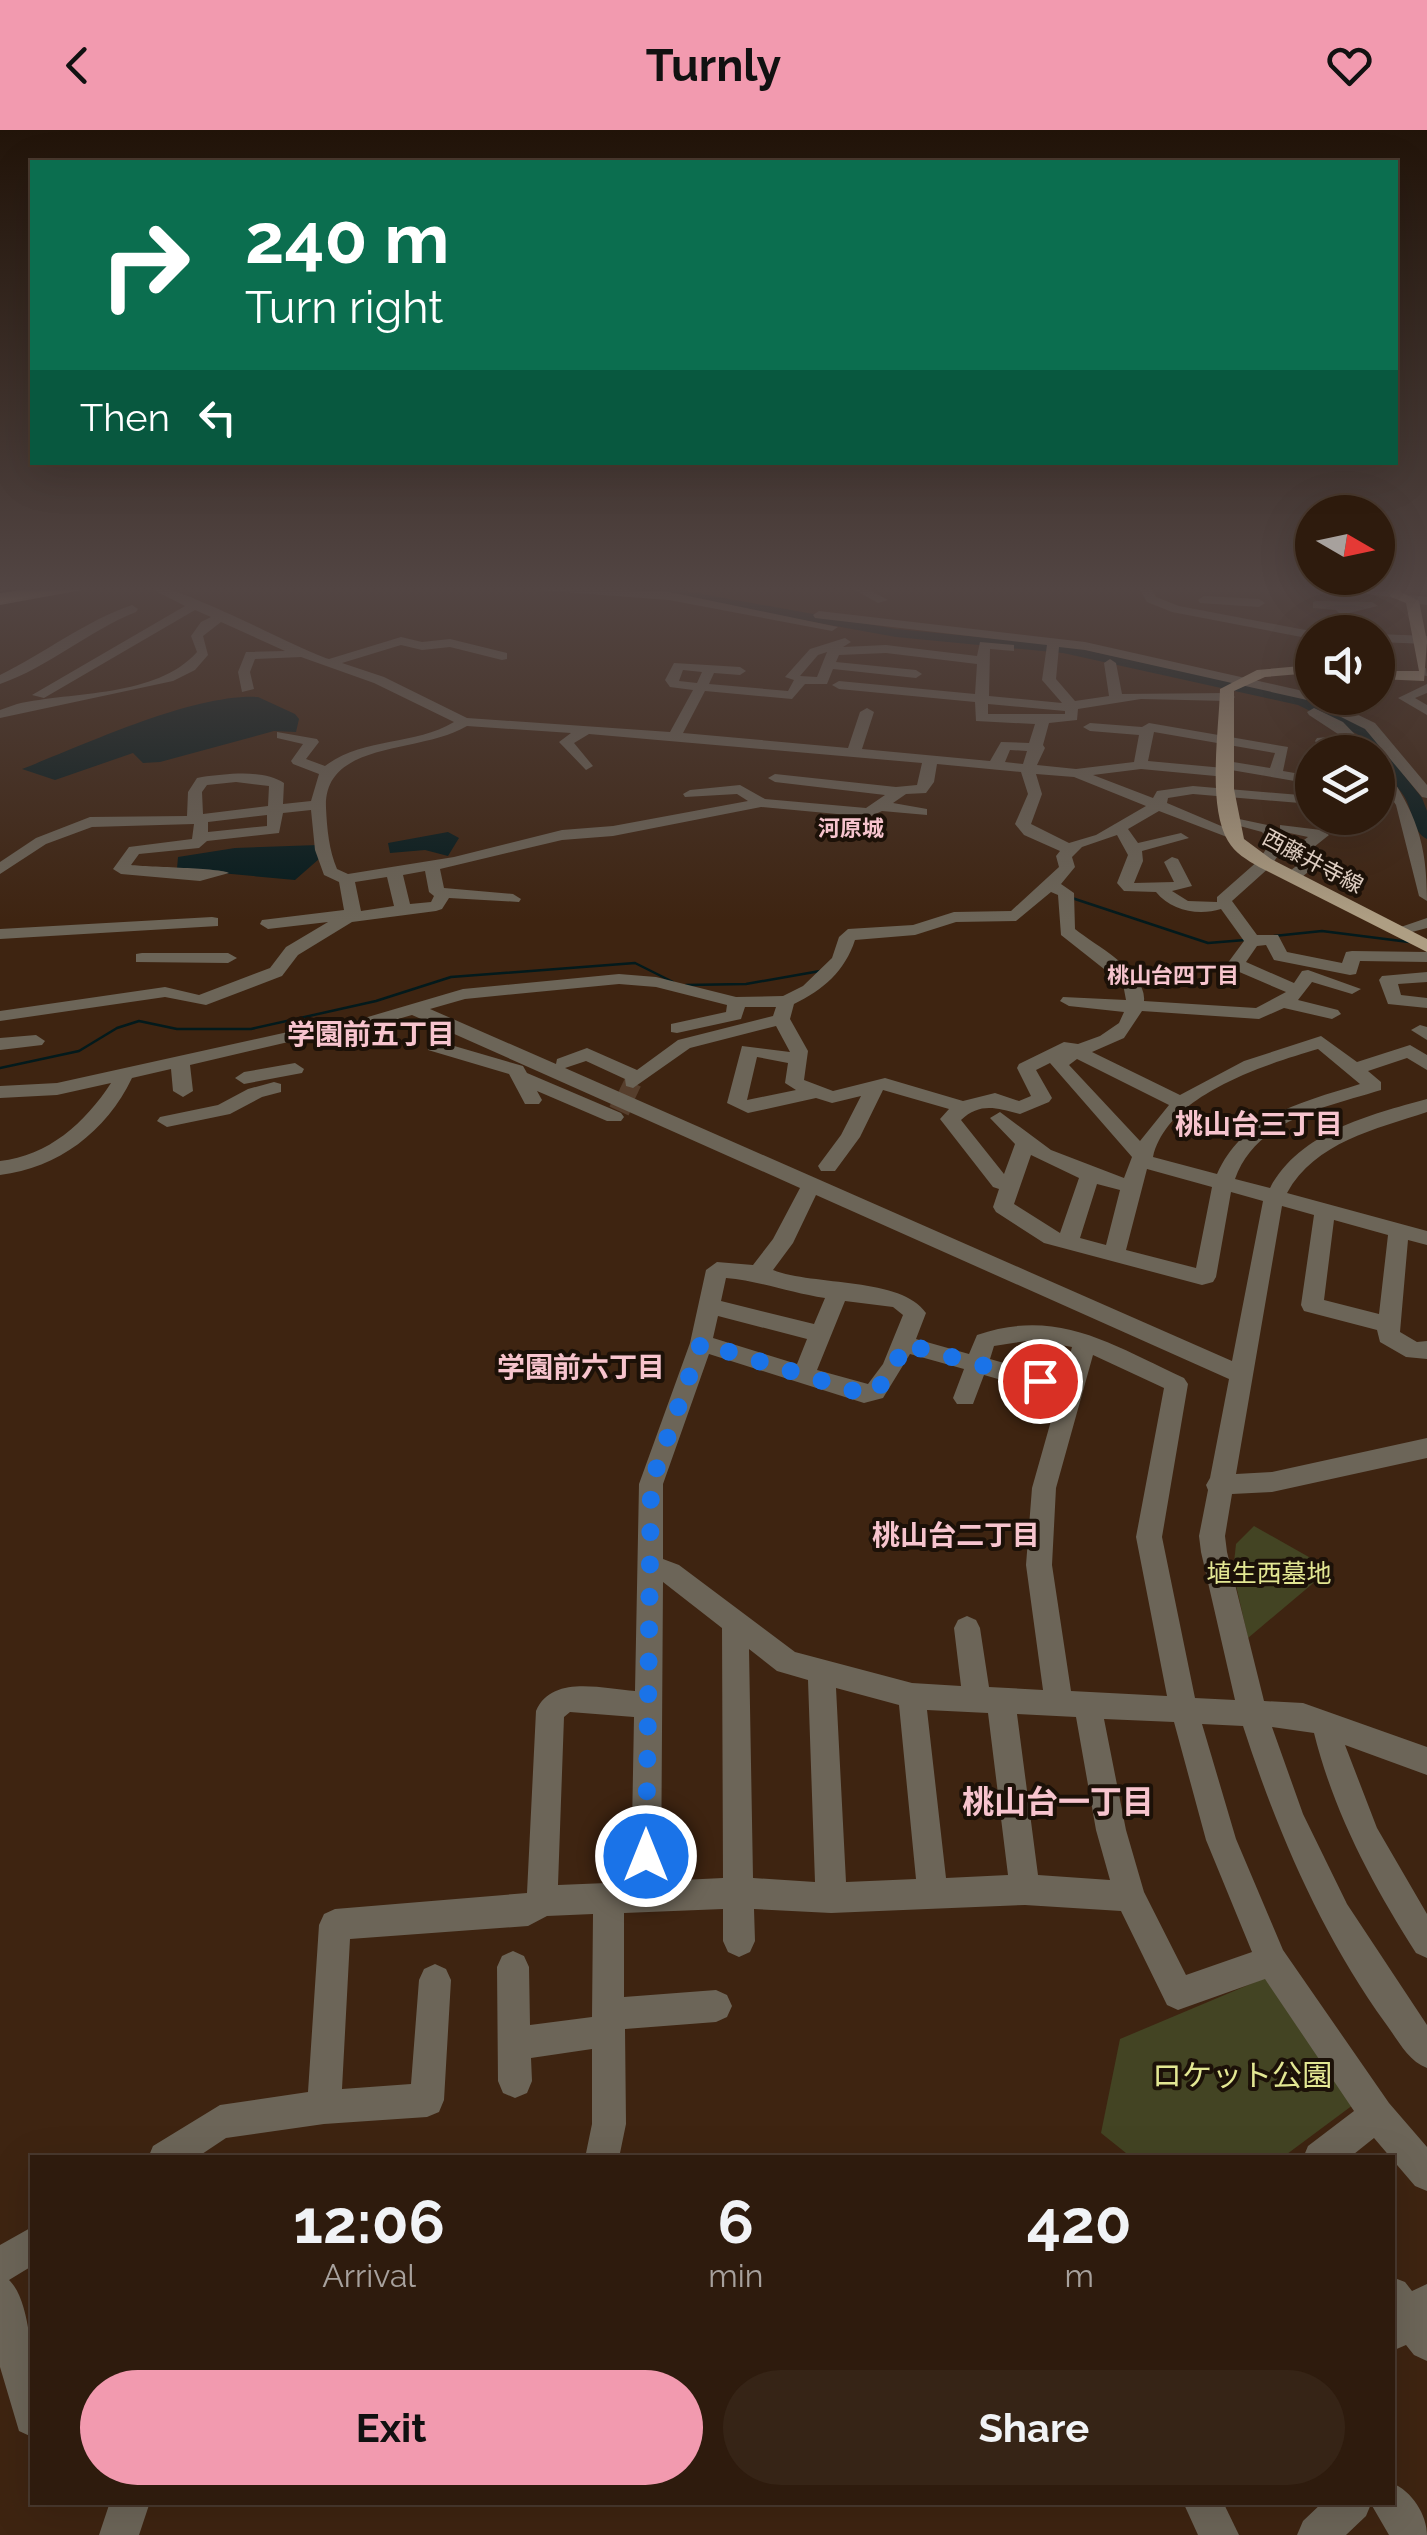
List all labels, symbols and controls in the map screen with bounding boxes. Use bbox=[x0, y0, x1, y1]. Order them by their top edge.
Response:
icon: back bbox=[50, 38, 105, 93]
icon: heart bbox=[1322, 38, 1377, 93]
text: Turnly bbox=[646, 39, 781, 92]
text: 240 m bbox=[245, 197, 449, 279]
icon: right bbox=[80, 200, 210, 330]
text: Turn right bbox=[245, 281, 443, 334]
icon: left bbox=[190, 390, 245, 445]
text: Then bbox=[80, 395, 170, 440]
north arrow bbox=[1295, 495, 1395, 595]
map controls bbox=[1295, 495, 1395, 835]
button: sound bbox=[1295, 615, 1395, 715]
button: layers bbox=[1295, 735, 1395, 835]
district label: 河原城 bbox=[818, 815, 884, 841]
street label: 西藤井寺線 bbox=[1258, 824, 1368, 898]
district label: 桃山台四丁目 bbox=[1107, 962, 1239, 988]
district label: 学園前五丁目 bbox=[287, 1018, 455, 1051]
district label: 桃山台三丁目 bbox=[1175, 1108, 1343, 1141]
pin bbox=[998, 1339, 1083, 1424]
district label: 学園前六丁目 bbox=[497, 1351, 665, 1384]
icon: arrive bbox=[1013, 1354, 1068, 1409]
district label: 桃山台二丁目 bbox=[872, 1519, 1040, 1552]
park label: 埴生西墓地 bbox=[1206, 1558, 1332, 1588]
district label: 桃山台一丁目 bbox=[962, 1783, 1154, 1820]
position arrow bbox=[594, 1804, 698, 1908]
park label: ロケット公園 bbox=[1152, 2058, 1332, 2093]
text: 12:06 bbox=[293, 2187, 445, 2257]
text: 6 bbox=[718, 2187, 754, 2257]
text: 420 bbox=[1027, 2187, 1132, 2257]
text: Arrival bbox=[322, 2257, 416, 2294]
text: min bbox=[708, 2257, 763, 2294]
text: m bbox=[1064, 2257, 1094, 2294]
button: Exit bbox=[80, 2370, 703, 2485]
button: Share bbox=[723, 2370, 1345, 2485]

